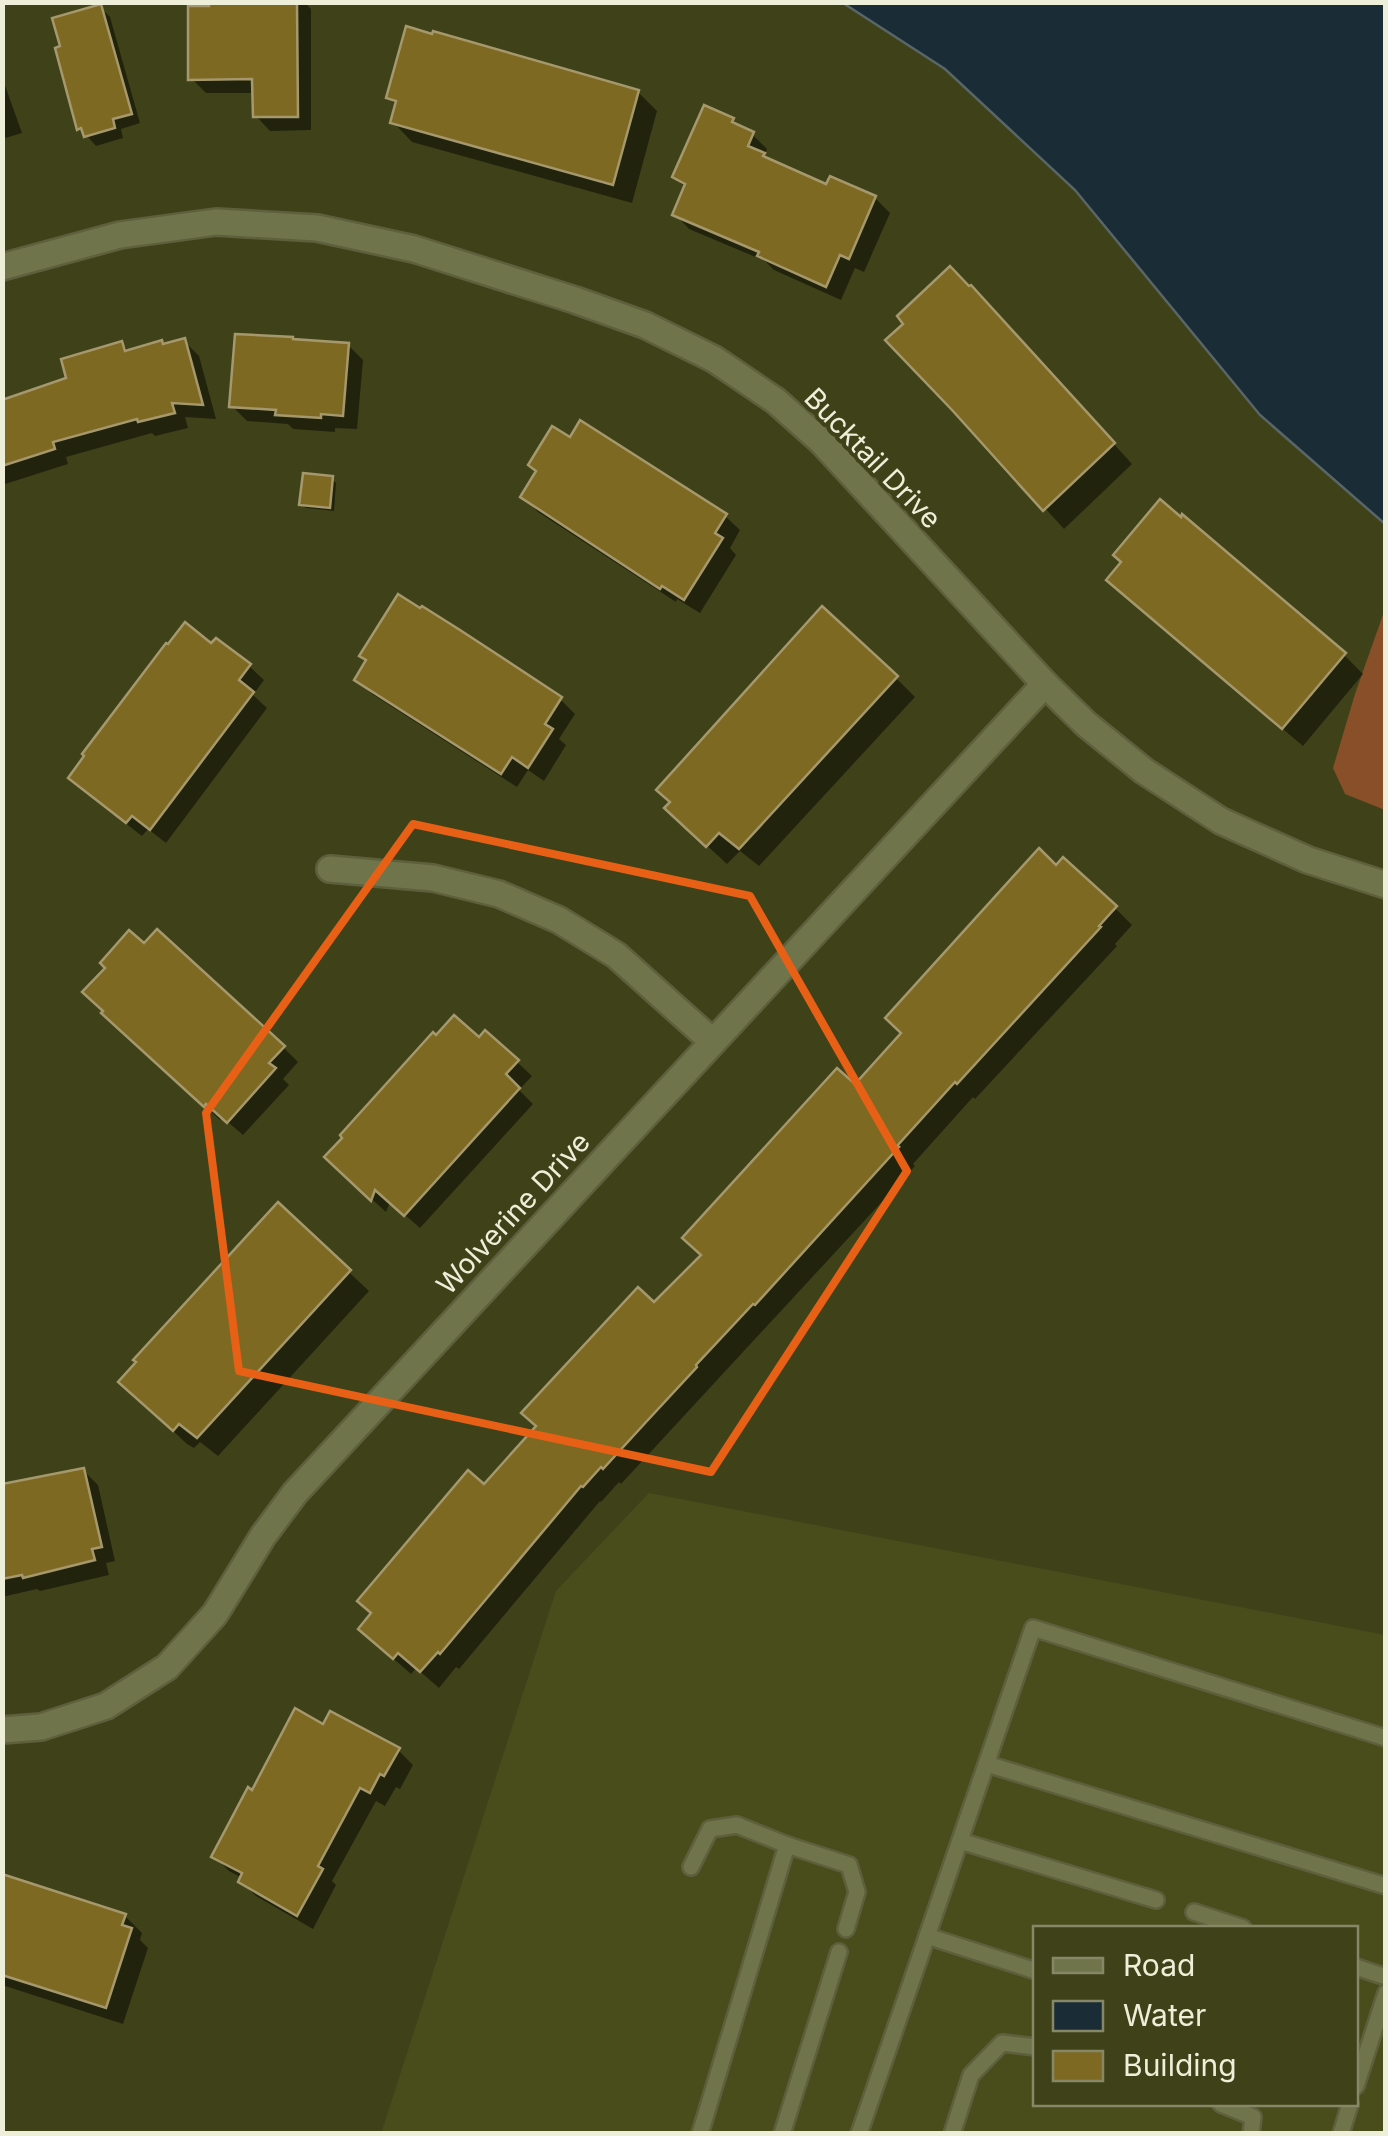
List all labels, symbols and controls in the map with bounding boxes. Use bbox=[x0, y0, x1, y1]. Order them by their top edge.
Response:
street label: Bucktail Drive bbox=[797, 381, 949, 535]
street label: Wolverine Drive bbox=[429, 1125, 597, 1301]
legend bbox=[1033, 1926, 1358, 2106]
text: Road bbox=[1123, 1947, 1195, 1983]
text: Water bbox=[1123, 1997, 1206, 2033]
text: Building bbox=[1123, 2047, 1237, 2083]

